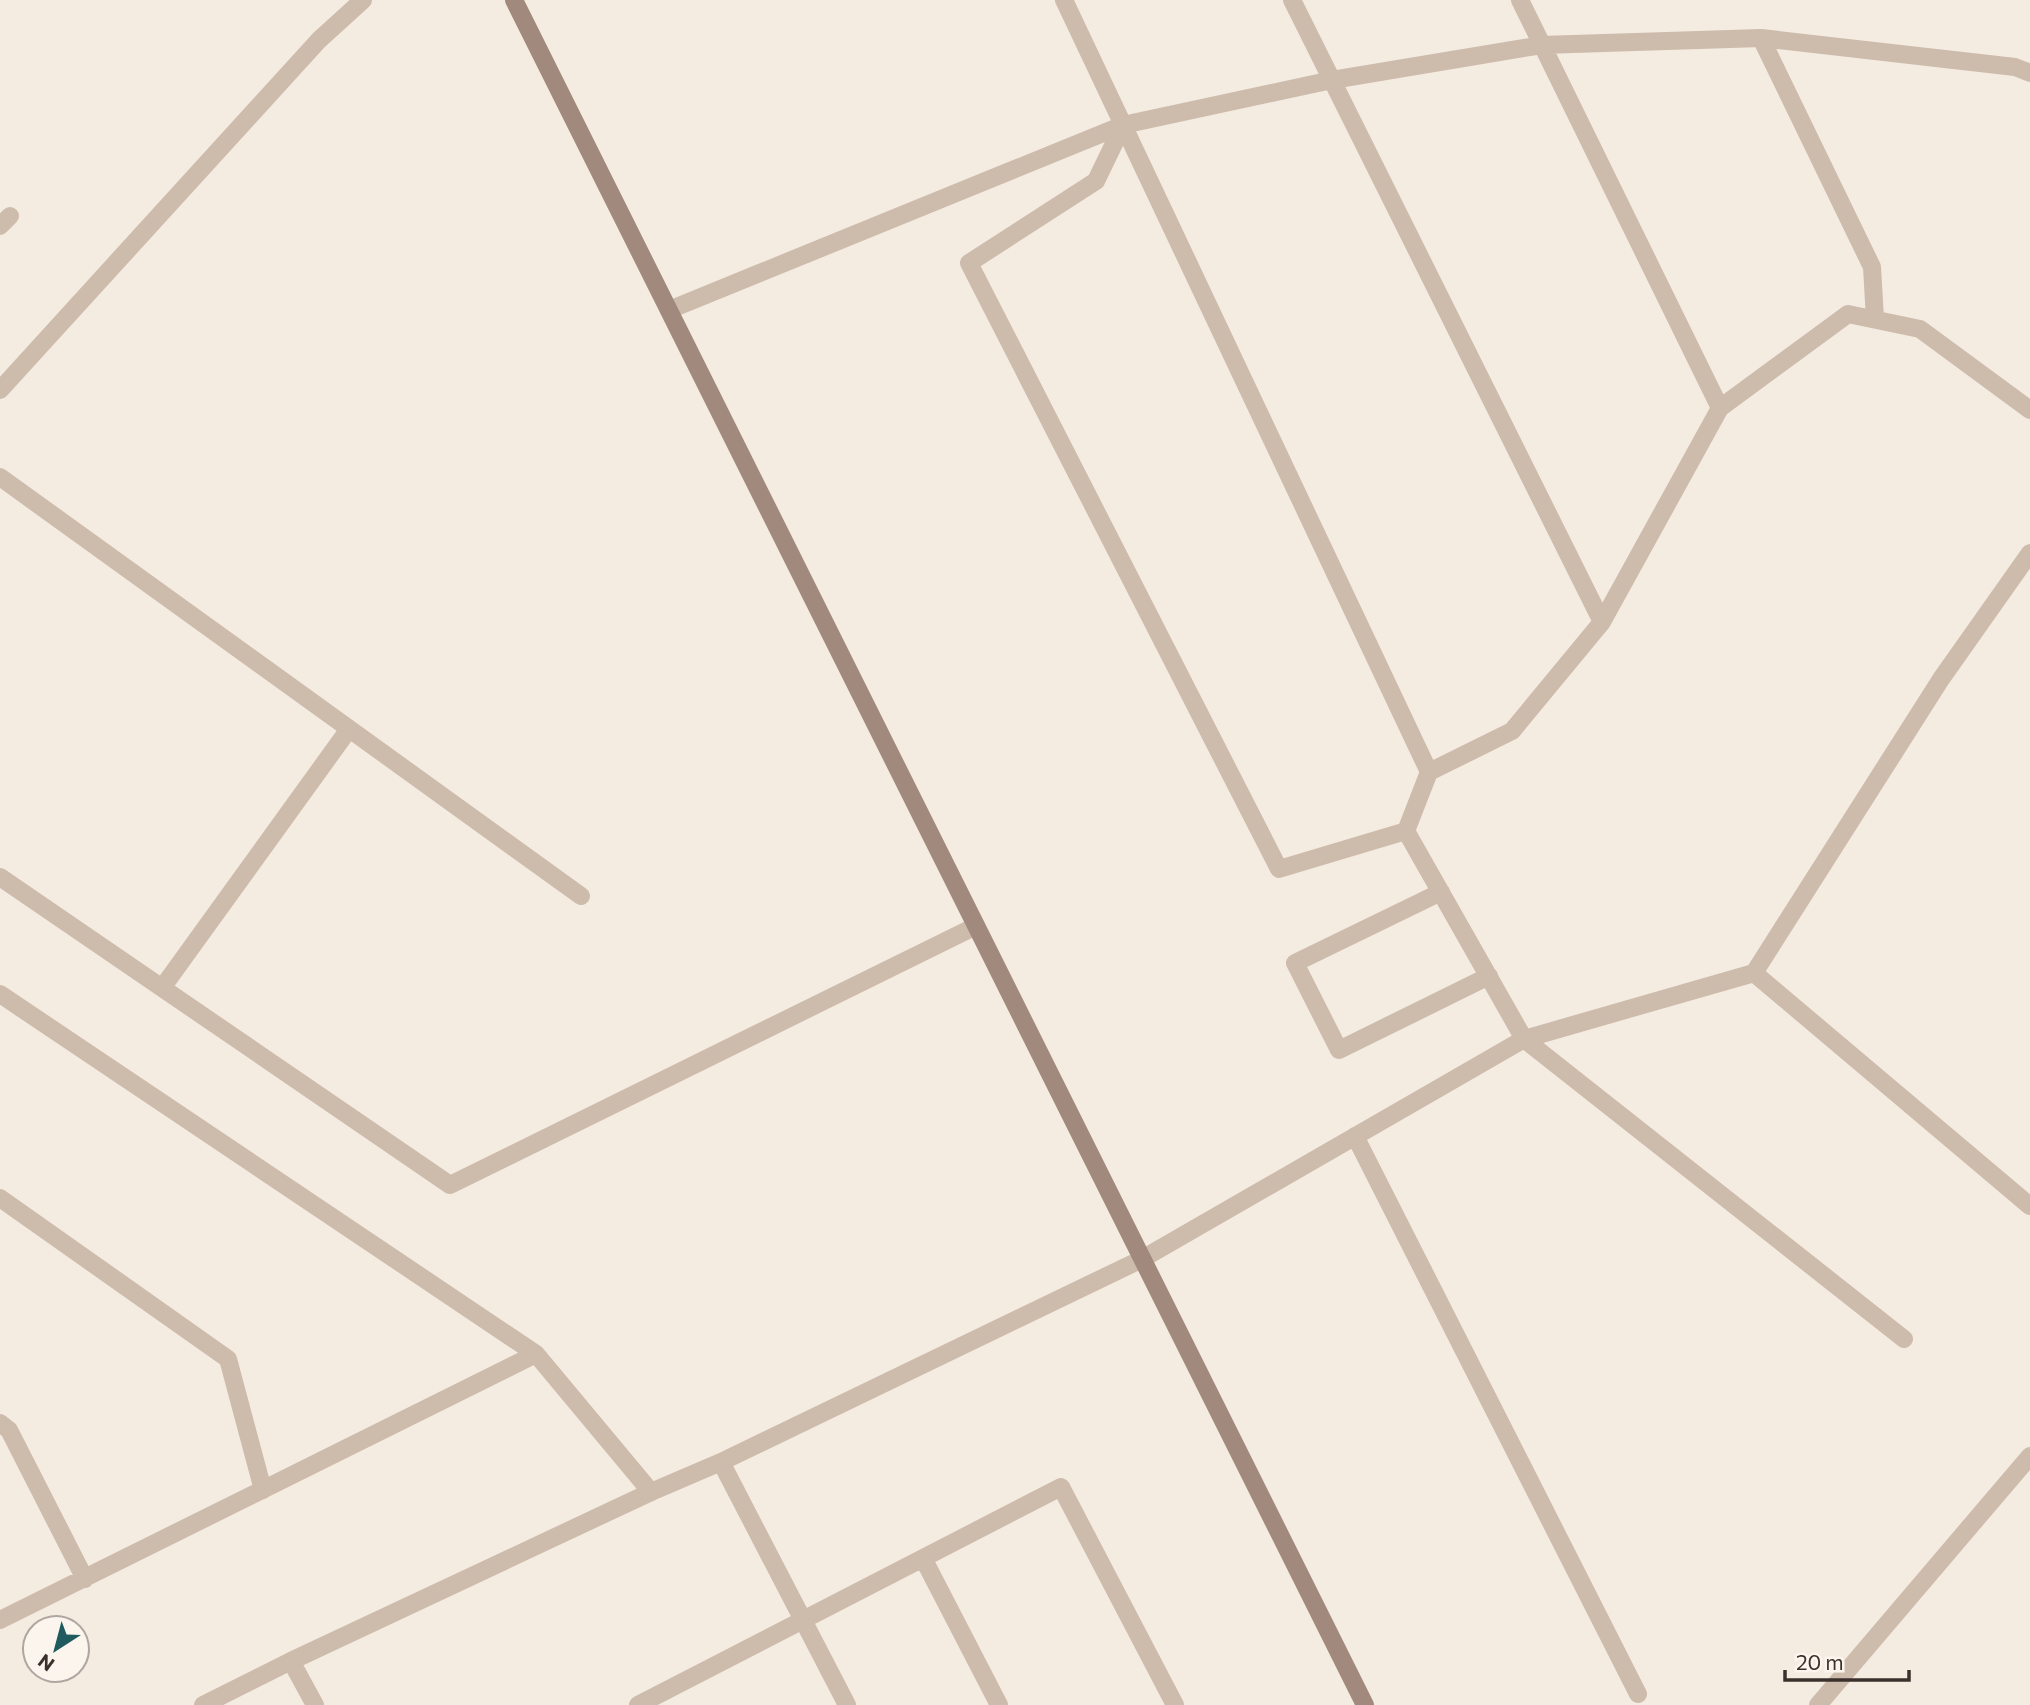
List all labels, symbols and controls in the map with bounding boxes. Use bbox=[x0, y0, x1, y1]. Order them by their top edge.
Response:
north arrow bbox=[21, 1614, 91, 1684]
scale bar bbox=[1785, 1638, 1909, 1682]
text: 20 m bbox=[1796, 1649, 1844, 1674]
text: N bbox=[33, 1650, 58, 1677]

